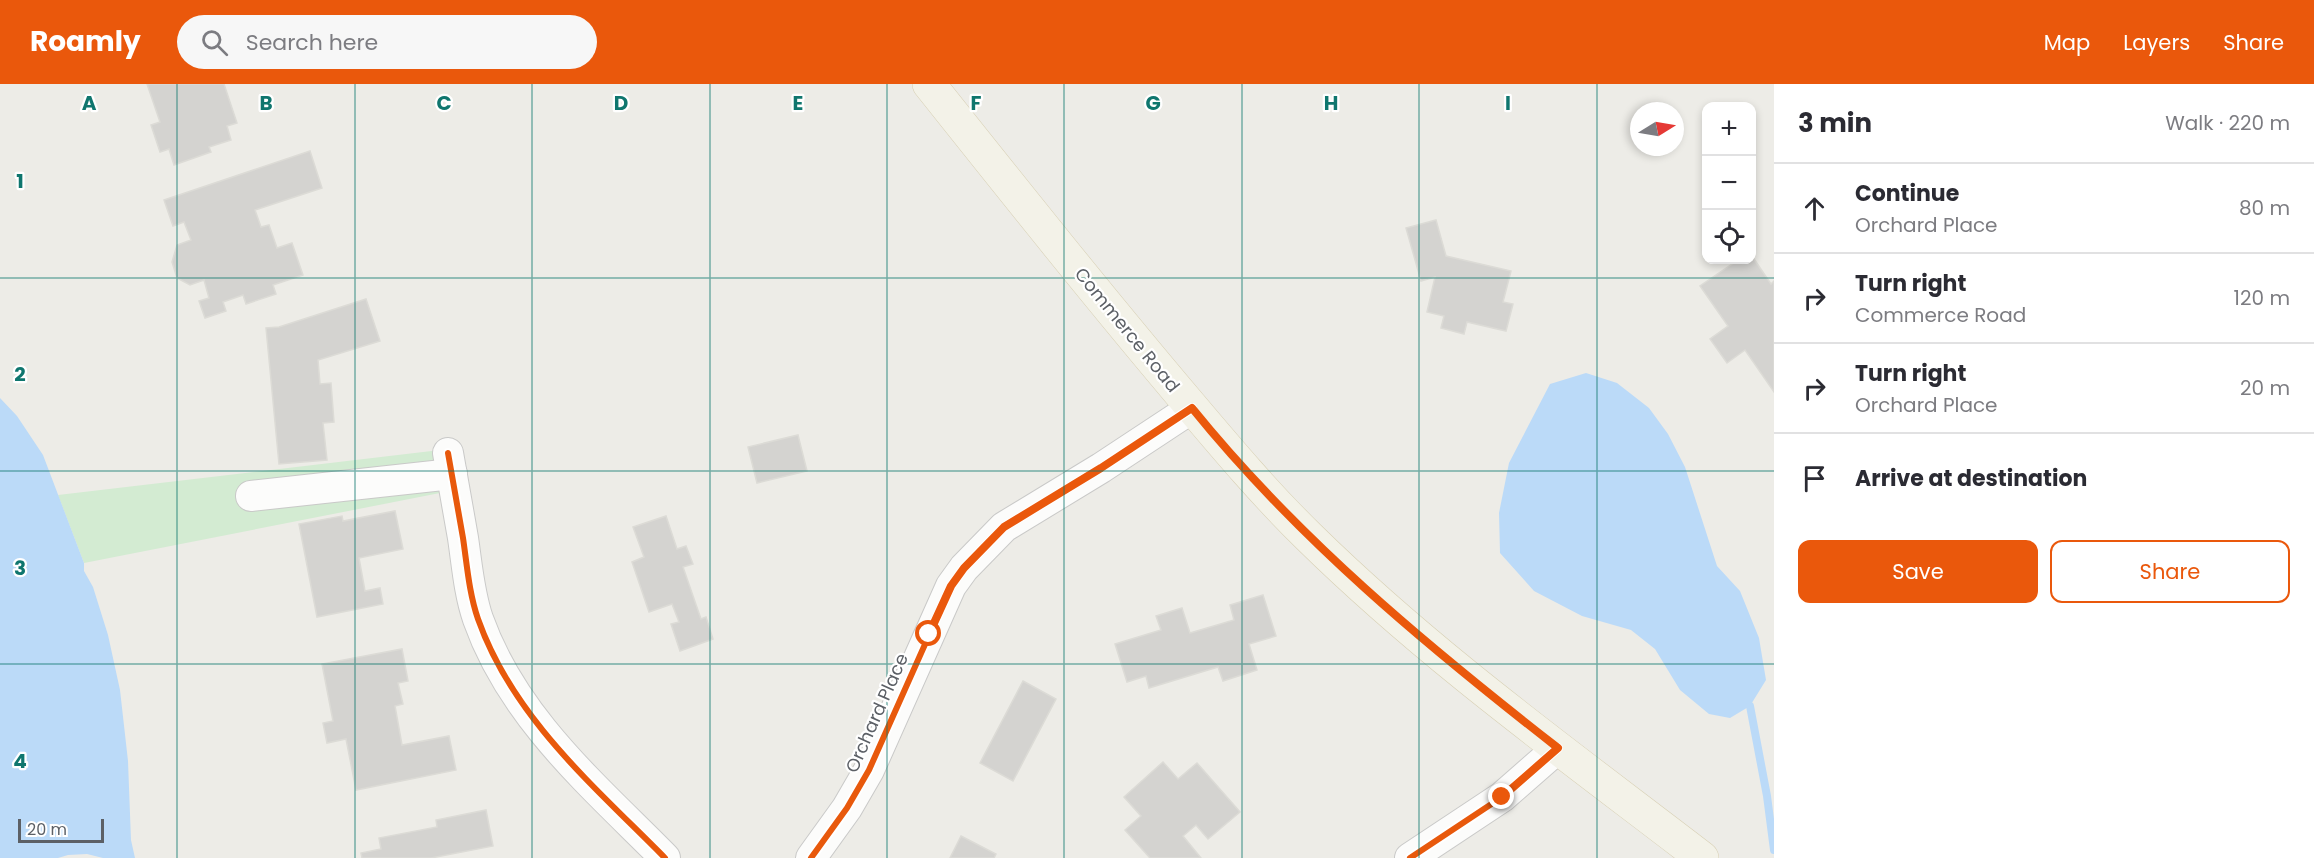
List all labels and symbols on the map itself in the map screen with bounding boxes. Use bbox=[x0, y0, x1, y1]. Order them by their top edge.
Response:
text: A bbox=[82, 89, 97, 117]
text: B bbox=[259, 89, 273, 117]
text: C bbox=[436, 89, 452, 117]
text: D bbox=[614, 89, 628, 117]
text: E bbox=[793, 89, 803, 117]
text: F bbox=[971, 89, 982, 117]
text: G bbox=[1145, 89, 1161, 117]
text: H bbox=[1324, 89, 1338, 117]
text: I bbox=[1505, 89, 1511, 117]
north arrow bbox=[1630, 102, 1684, 156]
text: 1 bbox=[16, 167, 24, 195]
street label: Commerce Road bbox=[1069, 262, 1186, 397]
text: 2 bbox=[14, 360, 26, 388]
text: 3 bbox=[14, 554, 26, 582]
route start bbox=[915, 620, 941, 646]
street label: Orchard Place bbox=[839, 649, 914, 776]
text: 4 bbox=[13, 747, 27, 775]
route end bbox=[1488, 783, 1514, 809]
scale bar bbox=[18, 816, 104, 844]

